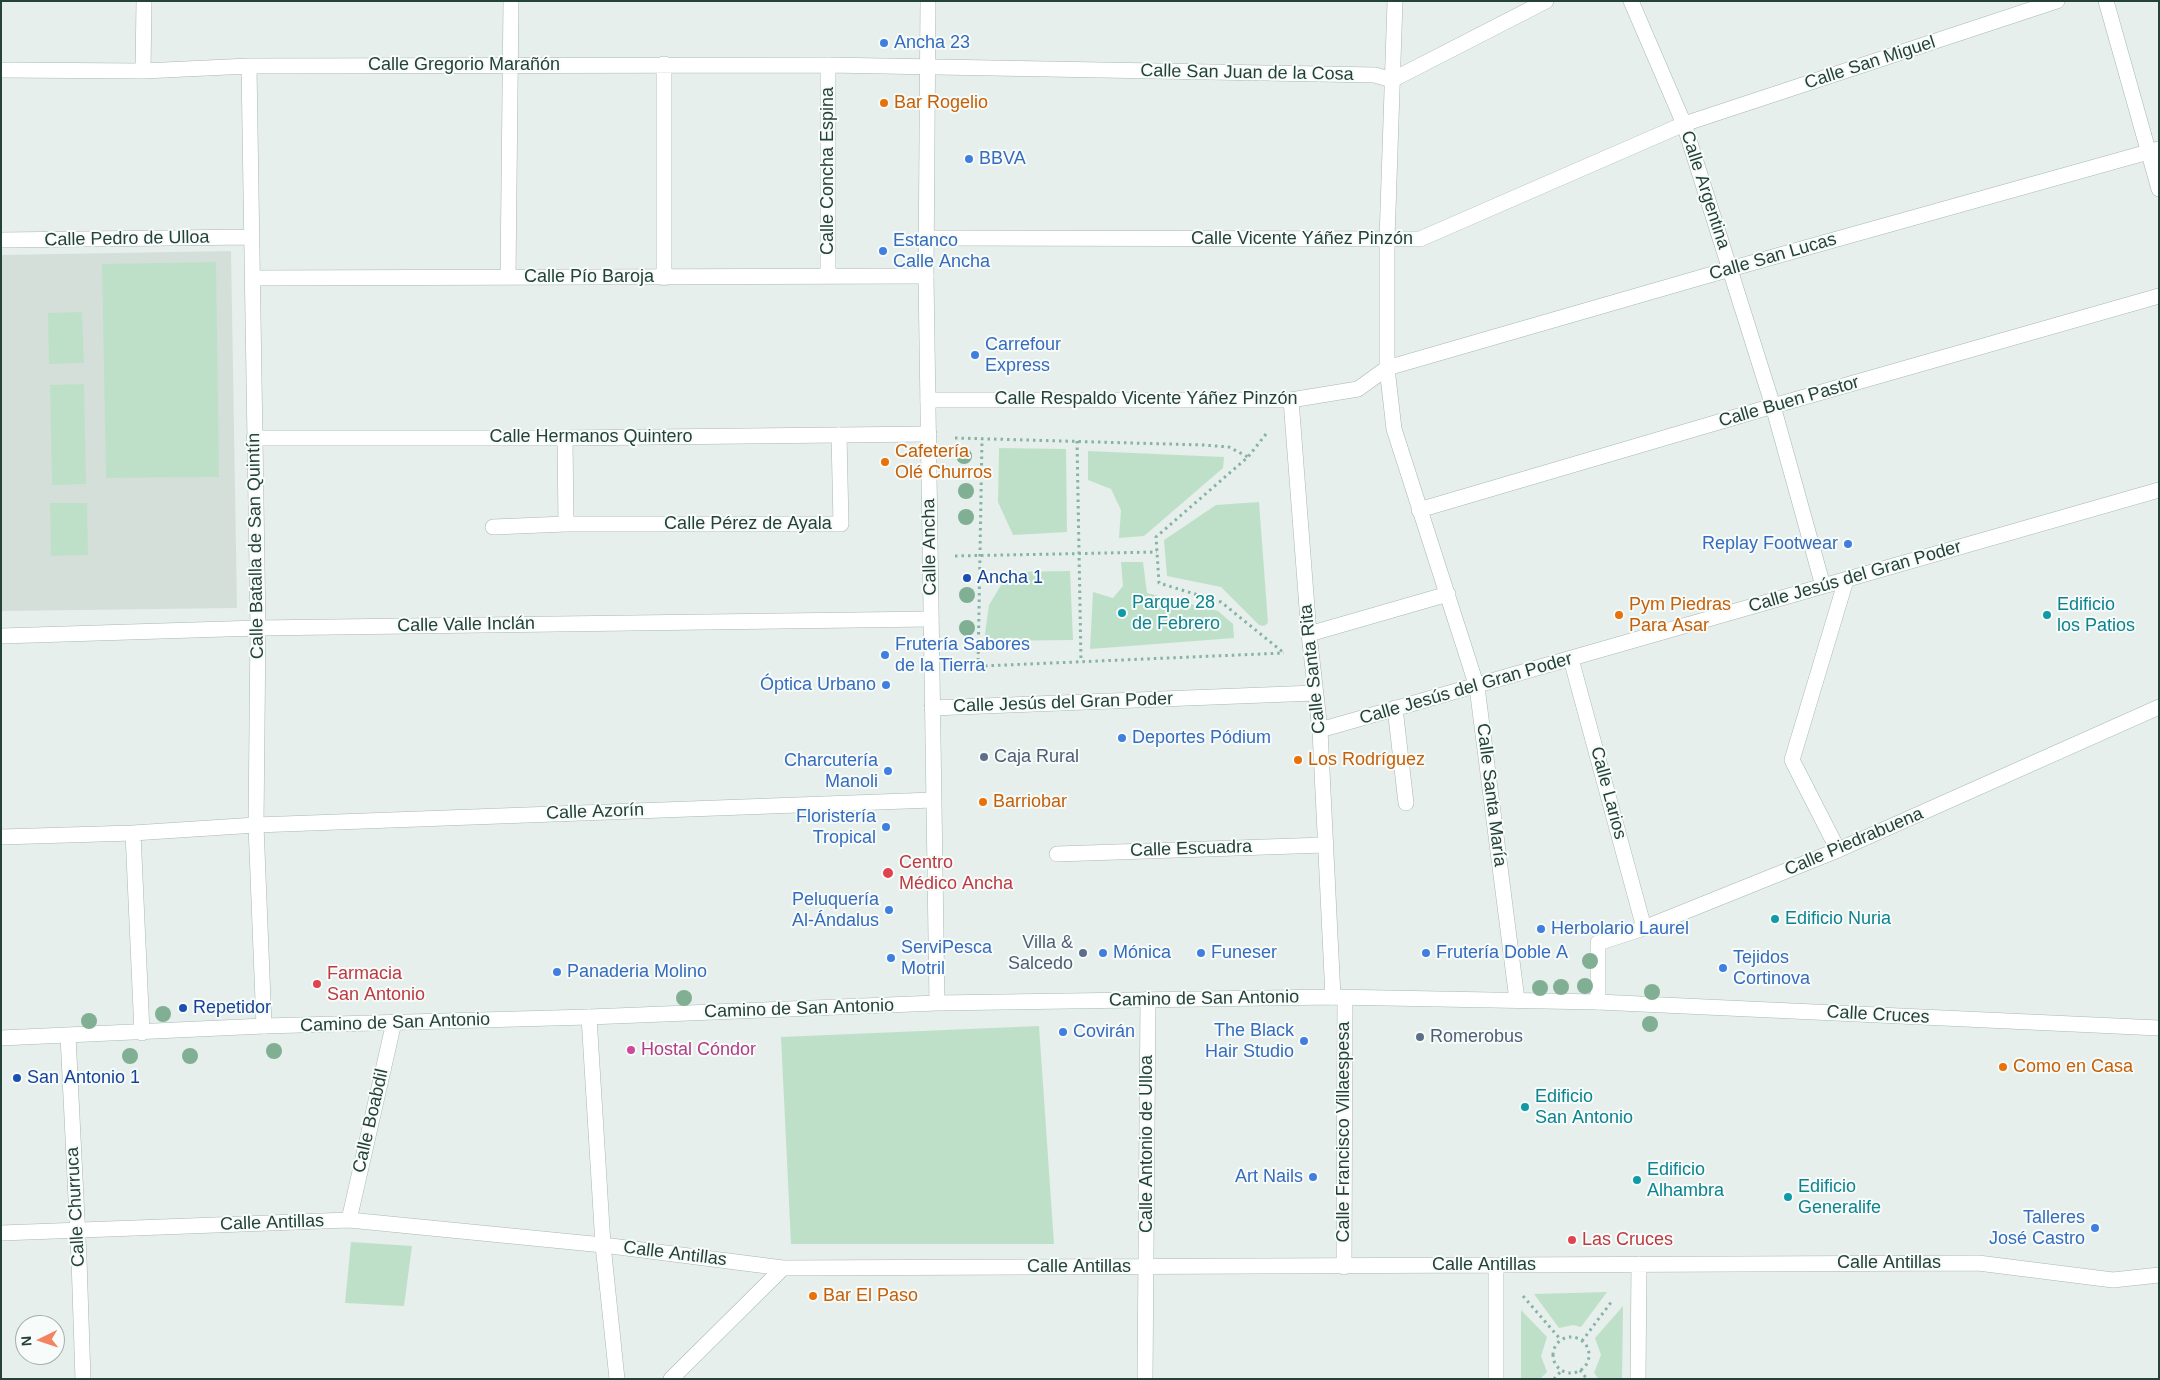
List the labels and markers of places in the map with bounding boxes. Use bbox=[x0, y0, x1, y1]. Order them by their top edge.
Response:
place label: Ancha 23 bbox=[894, 32, 970, 54]
marker: Ancha 23 bbox=[878, 37, 890, 49]
place label: Bar Rogelio bbox=[894, 92, 988, 114]
marker: Bar Rogelio bbox=[878, 97, 890, 109]
place label: BBVA bbox=[979, 148, 1026, 170]
marker: BBVA bbox=[963, 153, 975, 165]
place label: Estanco Calle Ancha bbox=[893, 230, 990, 272]
marker: Estanco Calle Ancha bbox=[877, 245, 889, 257]
place label: Carrefour Express bbox=[985, 334, 1061, 376]
marker: Carrefour Express bbox=[969, 349, 981, 361]
place label: Cafetería Olé Churros bbox=[895, 441, 992, 484]
marker: Cafetería Olé Churros bbox=[879, 456, 891, 468]
place label: Replay Footwear bbox=[1702, 533, 1838, 555]
marker: Replay Footwear bbox=[1842, 538, 1854, 550]
place label: Ancha 1 bbox=[977, 567, 1043, 589]
marker: Ancha 1 bbox=[961, 572, 973, 584]
place label: Parque 28 de Febrero bbox=[1132, 592, 1220, 634]
place label: Pym Piedras Para Asar bbox=[1629, 594, 1731, 636]
place label: Edificio los Patios bbox=[2057, 594, 2135, 636]
marker: Parque 28 de Febrero bbox=[1116, 607, 1128, 619]
marker: Pym Piedras Para Asar bbox=[1613, 609, 1625, 621]
marker: Edificio los Patios bbox=[2041, 609, 2053, 621]
place label: Frutería Sabores de la Tierra bbox=[895, 634, 1030, 676]
marker: Frutería Sabores de la Tierra bbox=[879, 649, 891, 661]
place label: Óptica Urbano bbox=[760, 674, 876, 696]
marker: Óptica Urbano bbox=[880, 679, 892, 691]
place label: Deportes Pódium bbox=[1132, 727, 1271, 749]
marker: Deportes Pódium bbox=[1116, 732, 1128, 744]
place label: Caja Rural bbox=[994, 746, 1079, 768]
place label: Los Rodríguez bbox=[1308, 749, 1425, 771]
place label: Charcutería Manoli bbox=[784, 750, 878, 792]
marker: Caja Rural bbox=[978, 751, 990, 763]
marker: Los Rodríguez bbox=[1292, 754, 1304, 766]
marker: Charcutería Manoli bbox=[882, 765, 894, 777]
place label: Barriobar bbox=[993, 791, 1067, 813]
marker: Barriobar bbox=[977, 796, 989, 808]
place label: Floristería Tropical bbox=[796, 806, 876, 849]
marker: Floristería Tropical bbox=[880, 821, 892, 833]
place label: Centro Médico Ancha bbox=[899, 852, 1013, 894]
marker: Centro Médico Ancha bbox=[881, 866, 895, 880]
place label: Peluquería Al-Ándalus bbox=[792, 889, 879, 932]
marker: Peluquería Al-Ándalus bbox=[883, 904, 895, 916]
place label: Edificio Nuria bbox=[1785, 908, 1891, 930]
marker: Edificio Nuria bbox=[1769, 913, 1781, 925]
place label: Herbolario Laurel bbox=[1551, 918, 1689, 940]
marker: Herbolario Laurel bbox=[1535, 923, 1547, 935]
place label: Villa & Salcedo bbox=[1008, 932, 1073, 974]
place label: ServiPesca Motril bbox=[901, 937, 992, 980]
place label: Mónica bbox=[1113, 942, 1171, 964]
place label: Funeser bbox=[1211, 942, 1277, 964]
place label: Frutería Doble A bbox=[1436, 942, 1568, 964]
marker: Villa & Salcedo bbox=[1077, 947, 1089, 959]
marker: Mónica bbox=[1097, 947, 1109, 959]
marker: Funeser bbox=[1195, 947, 1207, 959]
marker: Frutería Doble A bbox=[1420, 947, 1432, 959]
place label: Tejidos Cortinova bbox=[1733, 947, 1810, 990]
marker: ServiPesca Motril bbox=[885, 952, 897, 964]
place label: Panaderia Molino bbox=[567, 961, 707, 983]
marker: Tejidos Cortinova bbox=[1717, 962, 1729, 974]
place label: Farmacia San Antonio bbox=[327, 963, 425, 1006]
marker: Panaderia Molino bbox=[551, 966, 563, 978]
marker: Farmacia San Antonio bbox=[311, 978, 323, 990]
place label: Repetidor bbox=[193, 997, 271, 1019]
marker: Repetidor bbox=[177, 1002, 189, 1014]
place label: The Black Hair Studio bbox=[1205, 1020, 1294, 1062]
place label: Covirán bbox=[1073, 1021, 1135, 1043]
marker: Covirán bbox=[1057, 1026, 1069, 1038]
place label: Romerobus bbox=[1430, 1026, 1523, 1048]
marker: Romerobus bbox=[1414, 1031, 1426, 1043]
marker: The Black Hair Studio bbox=[1298, 1035, 1310, 1047]
place label: Hostal Cóndor bbox=[641, 1039, 756, 1061]
marker: Hostal Cóndor bbox=[625, 1044, 637, 1056]
place label: Como en Casa bbox=[2013, 1056, 2133, 1078]
marker: Como en Casa bbox=[1997, 1061, 2009, 1073]
place label: San Antonio 1 bbox=[27, 1067, 140, 1089]
marker: San Antonio 1 bbox=[11, 1072, 23, 1084]
place label: Edificio San Antonio bbox=[1535, 1086, 1633, 1128]
marker: Edificio San Antonio bbox=[1519, 1101, 1531, 1113]
place label: Edificio Alhambra bbox=[1647, 1159, 1724, 1202]
place label: Art Nails bbox=[1235, 1166, 1303, 1188]
marker: Art Nails bbox=[1307, 1171, 1319, 1183]
marker: Edificio Alhambra bbox=[1631, 1174, 1643, 1186]
place label: Edificio Generalife bbox=[1798, 1176, 1881, 1218]
marker: Edificio Generalife bbox=[1782, 1191, 1794, 1203]
place label: Talleres José Castro bbox=[1989, 1207, 2085, 1250]
marker: Talleres José Castro bbox=[2089, 1222, 2101, 1234]
place label: Las Cruces bbox=[1582, 1229, 1673, 1251]
marker: Las Cruces bbox=[1566, 1234, 1578, 1246]
place label: Bar El Paso bbox=[823, 1285, 918, 1307]
marker: Bar El Paso bbox=[807, 1290, 819, 1302]

